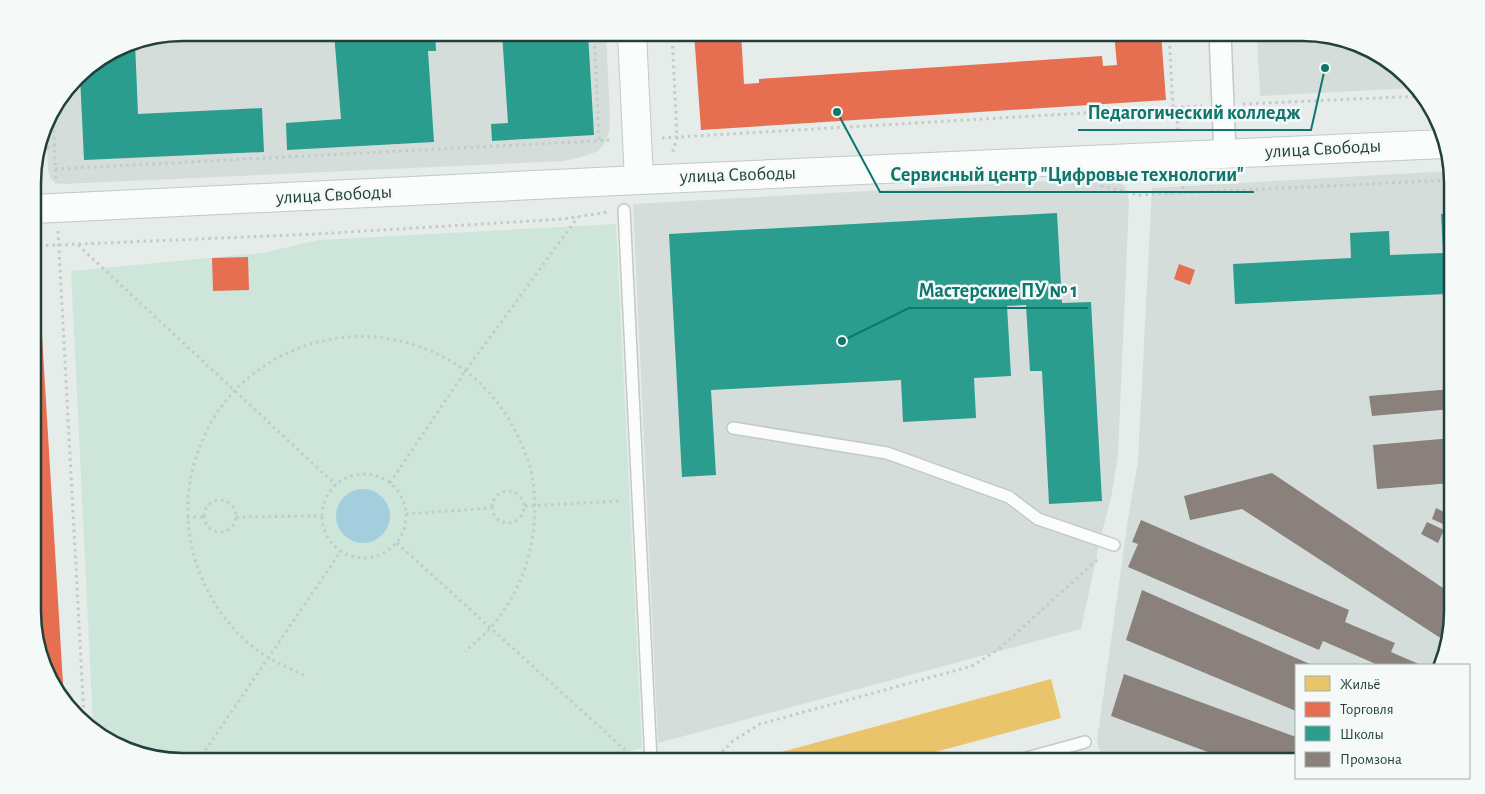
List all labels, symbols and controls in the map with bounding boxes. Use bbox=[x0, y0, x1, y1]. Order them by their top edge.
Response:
callout: Педагогический колледж bbox=[1078, 95, 1311, 130]
text: Педагогический колледж bbox=[1087, 103, 1301, 123]
street label: улица Свободы bbox=[1263, 136, 1382, 162]
callout: Сервисный центр "Цифровые технологии" bbox=[880, 157, 1254, 192]
street label: улица Свободы bbox=[679, 163, 796, 187]
text: Сервисный центр "Цифровые технологии" bbox=[890, 165, 1244, 185]
street label: улица Свободы bbox=[274, 182, 393, 208]
callout: Мастерские ПУ № 1 bbox=[909, 273, 1088, 308]
text: Мастерские ПУ № 1 bbox=[918, 281, 1078, 301]
legend bbox=[1295, 664, 1470, 779]
text: Жильё bbox=[1340, 677, 1380, 692]
text: Торговля bbox=[1340, 702, 1394, 717]
text: Школы bbox=[1340, 727, 1384, 742]
text: Промзона bbox=[1340, 752, 1402, 767]

